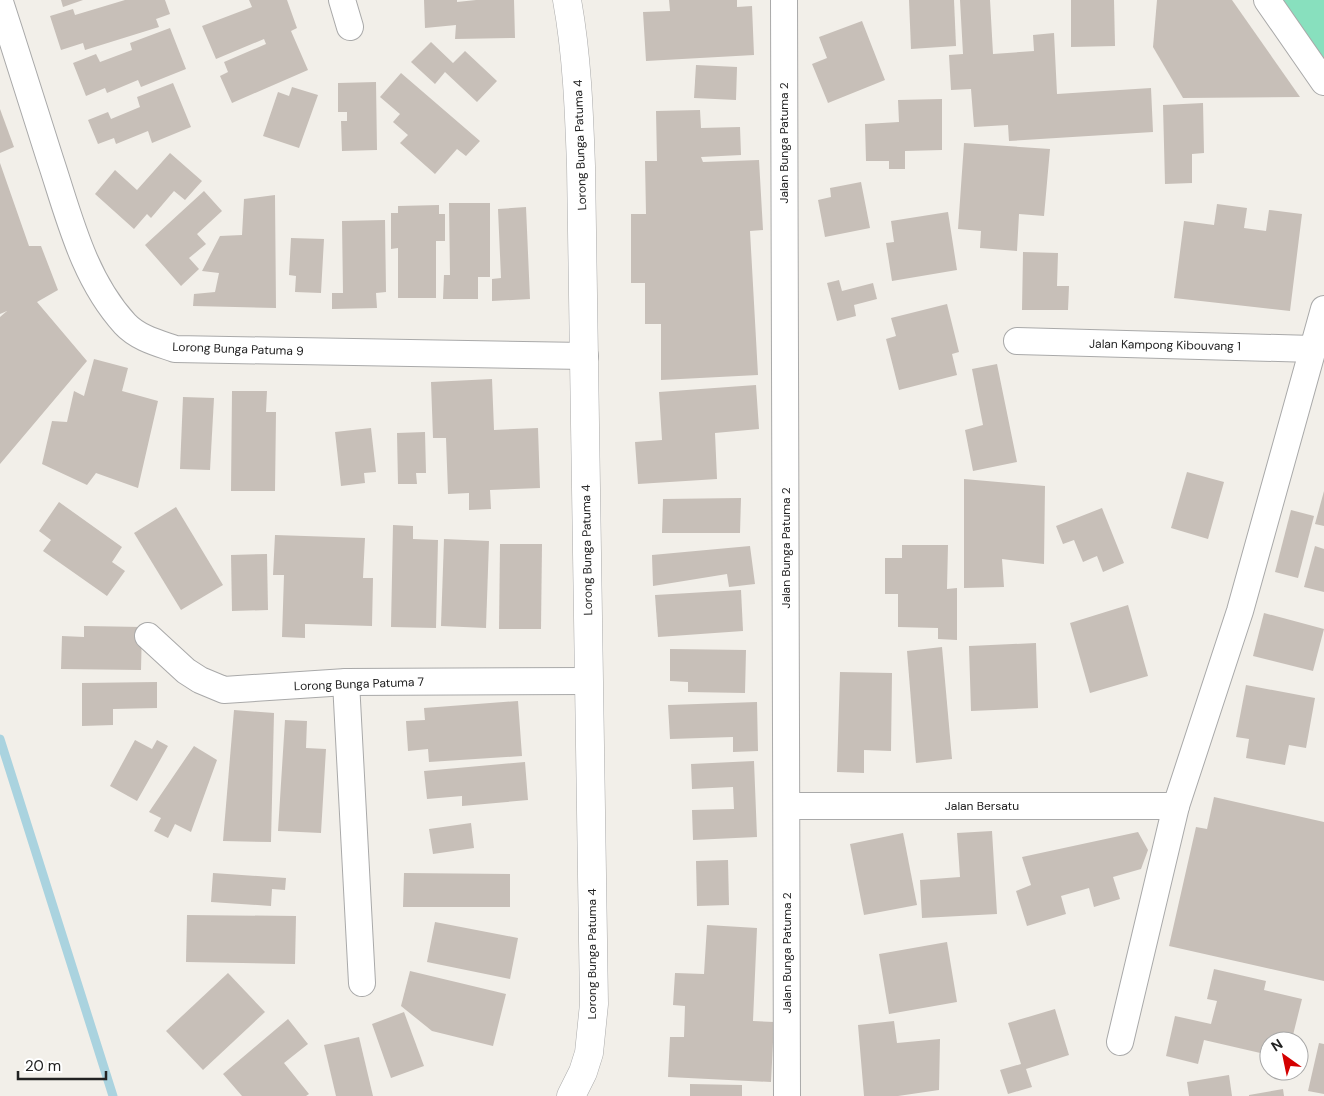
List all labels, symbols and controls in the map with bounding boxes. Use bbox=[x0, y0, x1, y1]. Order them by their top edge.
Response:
street label: Lorong Bunga Patuma 4 bbox=[570, 79, 590, 211]
street label: Jalan Bunga Patuma 2 bbox=[776, 82, 792, 204]
street label: Jalan Kampong Kibouvang 1 bbox=[1089, 336, 1241, 354]
street label: Lorong Bunga Patuma 9 bbox=[172, 339, 304, 359]
street label: Lorong Bunga Patuma 4 bbox=[578, 484, 596, 616]
street label: Jalan Bunga Patuma 2 bbox=[778, 487, 794, 609]
street label: Lorong Bunga Patuma 7 bbox=[294, 674, 424, 694]
street label: Jalan Bersatu bbox=[945, 798, 1019, 814]
street label: Lorong Bunga Patuma 4 bbox=[584, 888, 600, 1020]
street label: Jalan Bunga Patuma 2 bbox=[779, 892, 795, 1014]
north arrow bbox=[1259, 1031, 1309, 1081]
text: N bbox=[1268, 1035, 1286, 1055]
scale bar bbox=[18, 1048, 105, 1080]
text: 20 m bbox=[25, 1056, 61, 1076]

